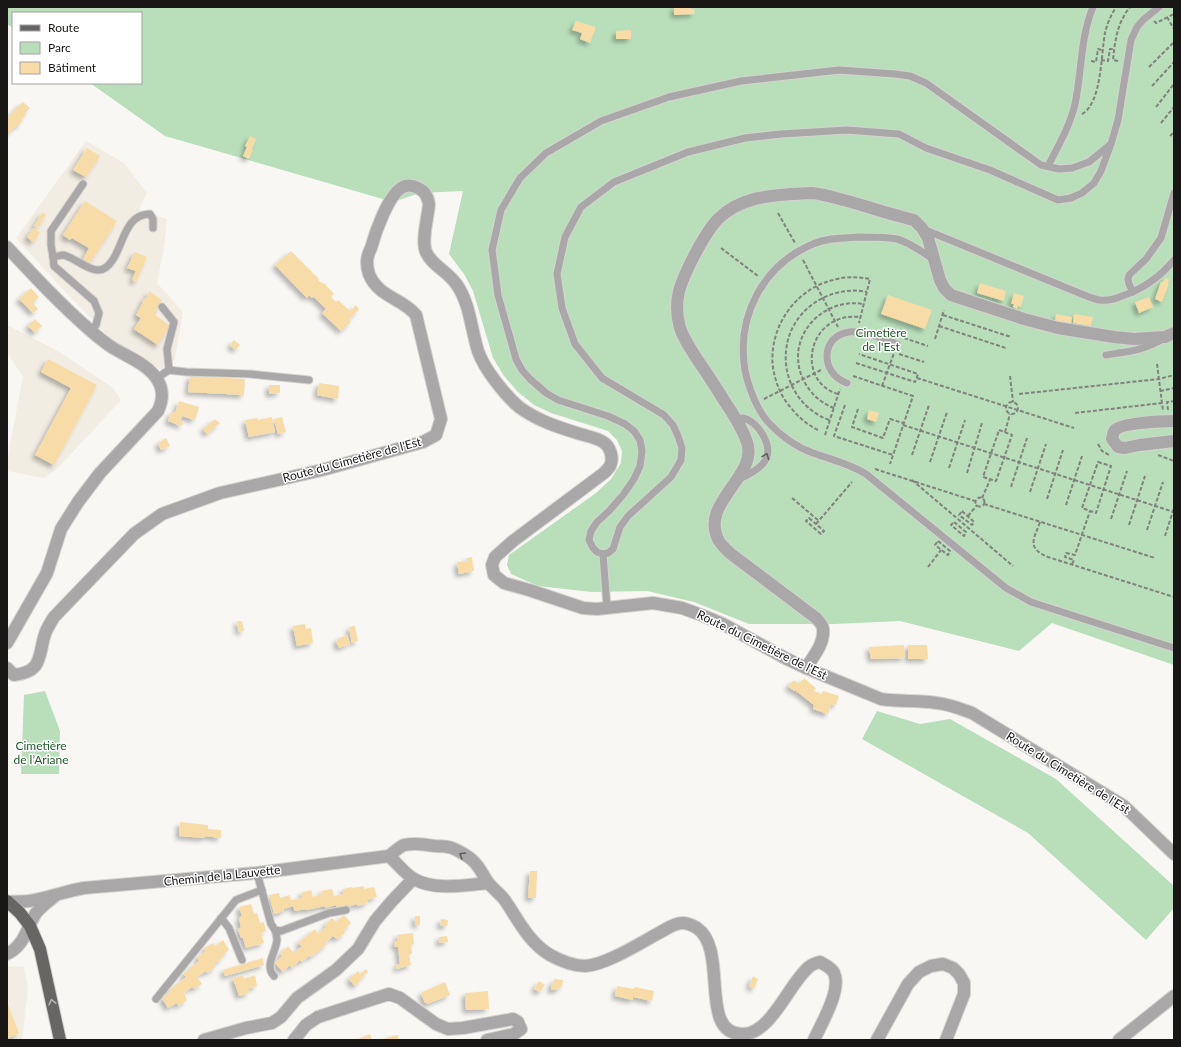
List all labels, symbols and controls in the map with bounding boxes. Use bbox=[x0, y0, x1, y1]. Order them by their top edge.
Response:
legend bbox=[12, 12, 142, 84]
text: Route bbox=[48, 20, 79, 35]
text: Parc bbox=[48, 40, 71, 55]
text: Bâtiment bbox=[48, 60, 97, 75]
park label: Cimetière de l'Est bbox=[855, 325, 907, 354]
street label: Route du Cimetière de l'Est bbox=[281, 434, 423, 485]
one-way arrow bbox=[761, 453, 769, 460]
street label: Route du Cimetière de l'Est bbox=[695, 607, 830, 683]
street label: Route du Cimetière de l'Est bbox=[1004, 728, 1133, 817]
park label: Cimetière de l’Ariane bbox=[13, 738, 69, 767]
one-way arrow bbox=[459, 852, 467, 859]
street label: Chemin de la Lauvette bbox=[163, 862, 281, 889]
one-way arrow bbox=[48, 999, 56, 1005]

